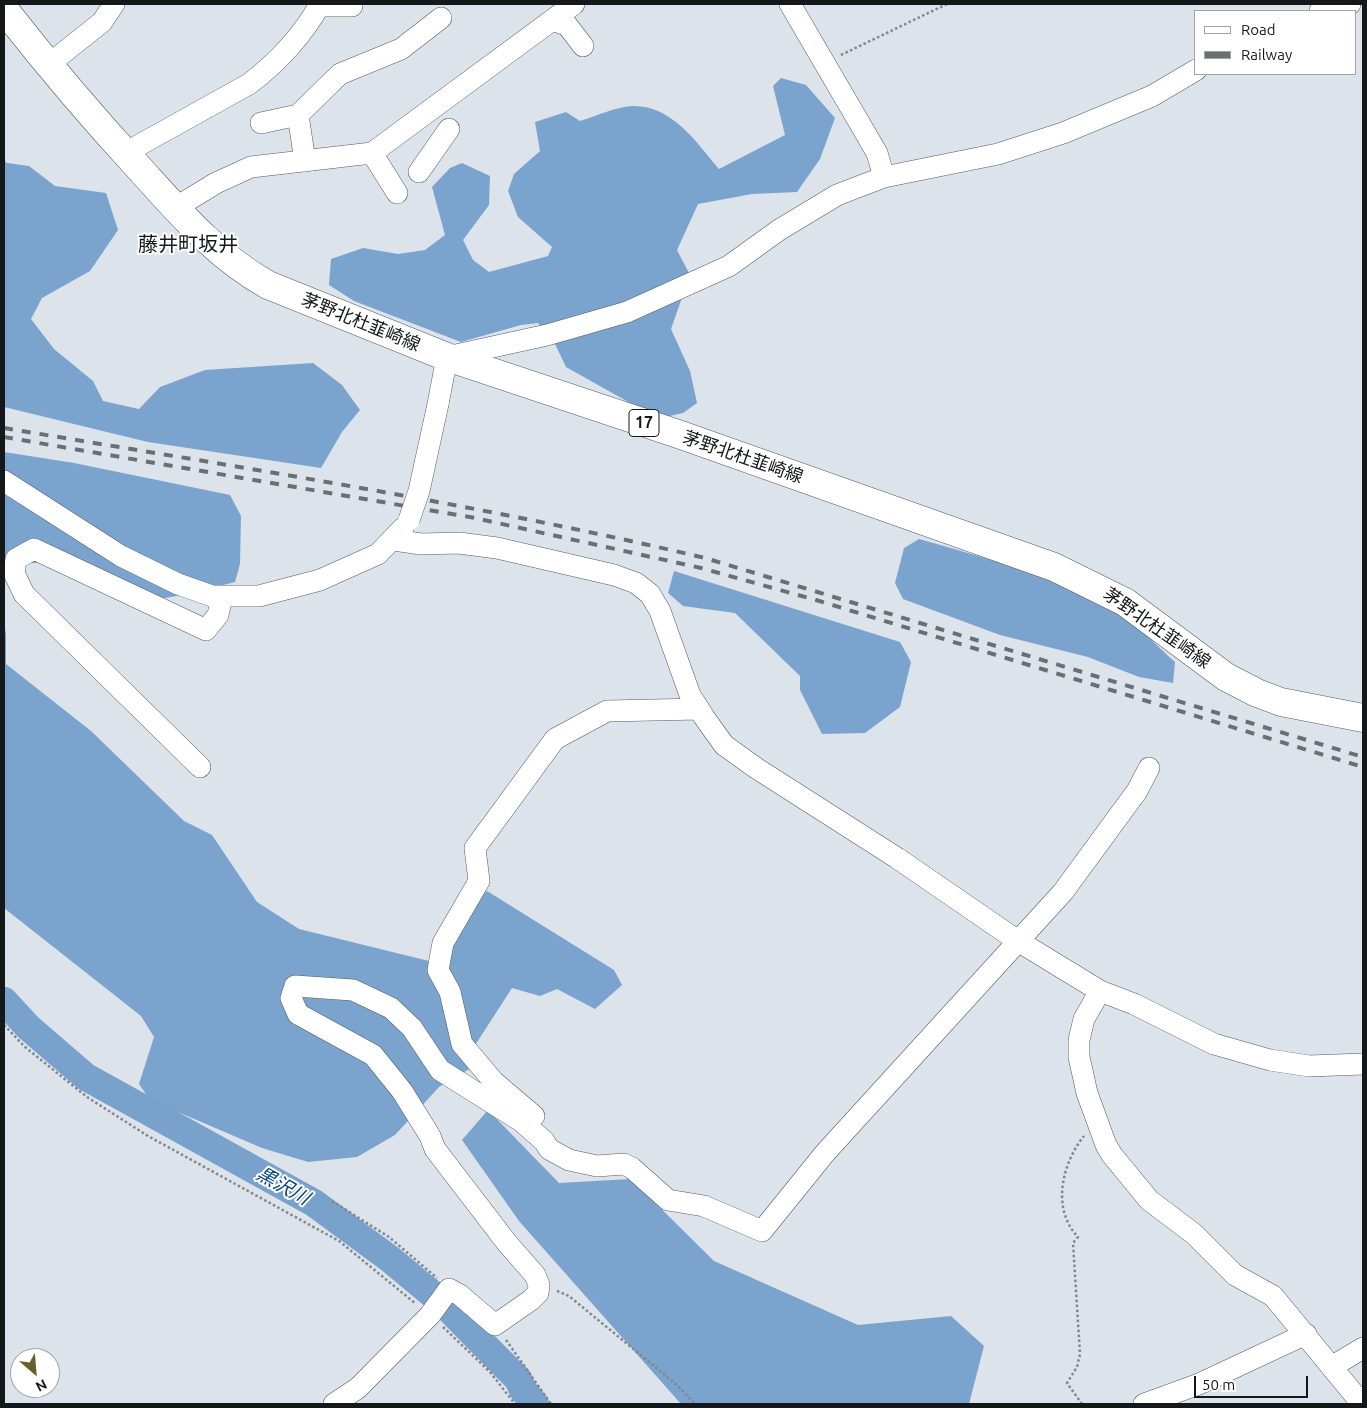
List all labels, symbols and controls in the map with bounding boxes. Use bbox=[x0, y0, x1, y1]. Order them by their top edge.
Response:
legend bbox=[1194, 10, 1357, 75]
text: Road bbox=[1241, 21, 1276, 38]
text: Railway bbox=[1241, 46, 1292, 63]
district label: 藤井町坂井 bbox=[138, 232, 238, 256]
street label: 茅野北杜韮崎線 bbox=[299, 288, 423, 356]
road number: 17 bbox=[629, 409, 659, 436]
street label: 茅野北杜韮崎線 bbox=[680, 426, 806, 488]
street label: 茅野北杜韮崎線 bbox=[1099, 583, 1215, 673]
water label: 黒沢川 bbox=[253, 1162, 313, 1210]
north arrow bbox=[10, 1348, 60, 1398]
scale bar bbox=[1197, 1366, 1311, 1398]
text: N bbox=[33, 1376, 50, 1395]
text: 50 m bbox=[1202, 1376, 1235, 1393]

